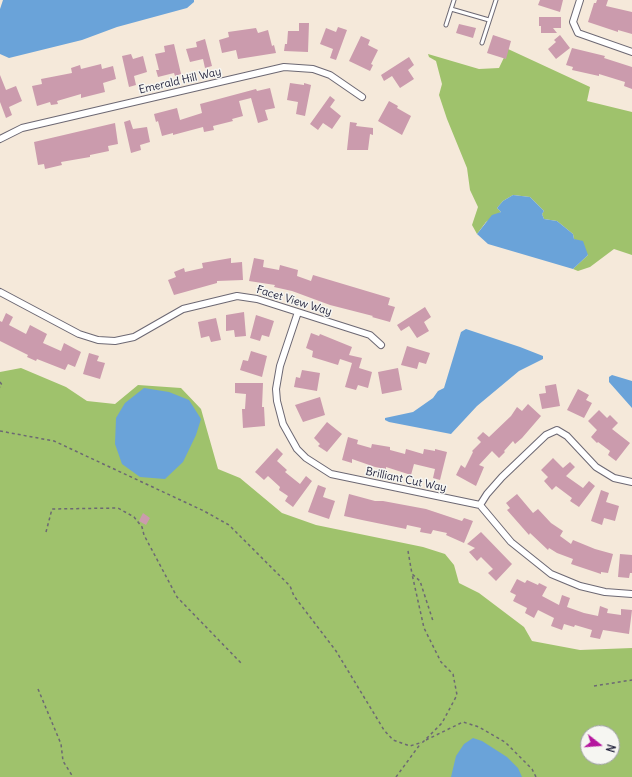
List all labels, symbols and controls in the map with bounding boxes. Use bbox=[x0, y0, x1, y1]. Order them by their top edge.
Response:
street label: Emerald Hill Way bbox=[137, 65, 223, 97]
street label: Facet View Way bbox=[255, 283, 333, 319]
street label: Brilliant Cut Way bbox=[364, 465, 448, 495]
north arrow bbox=[580, 725, 620, 765]
text: N bbox=[603, 743, 618, 754]

